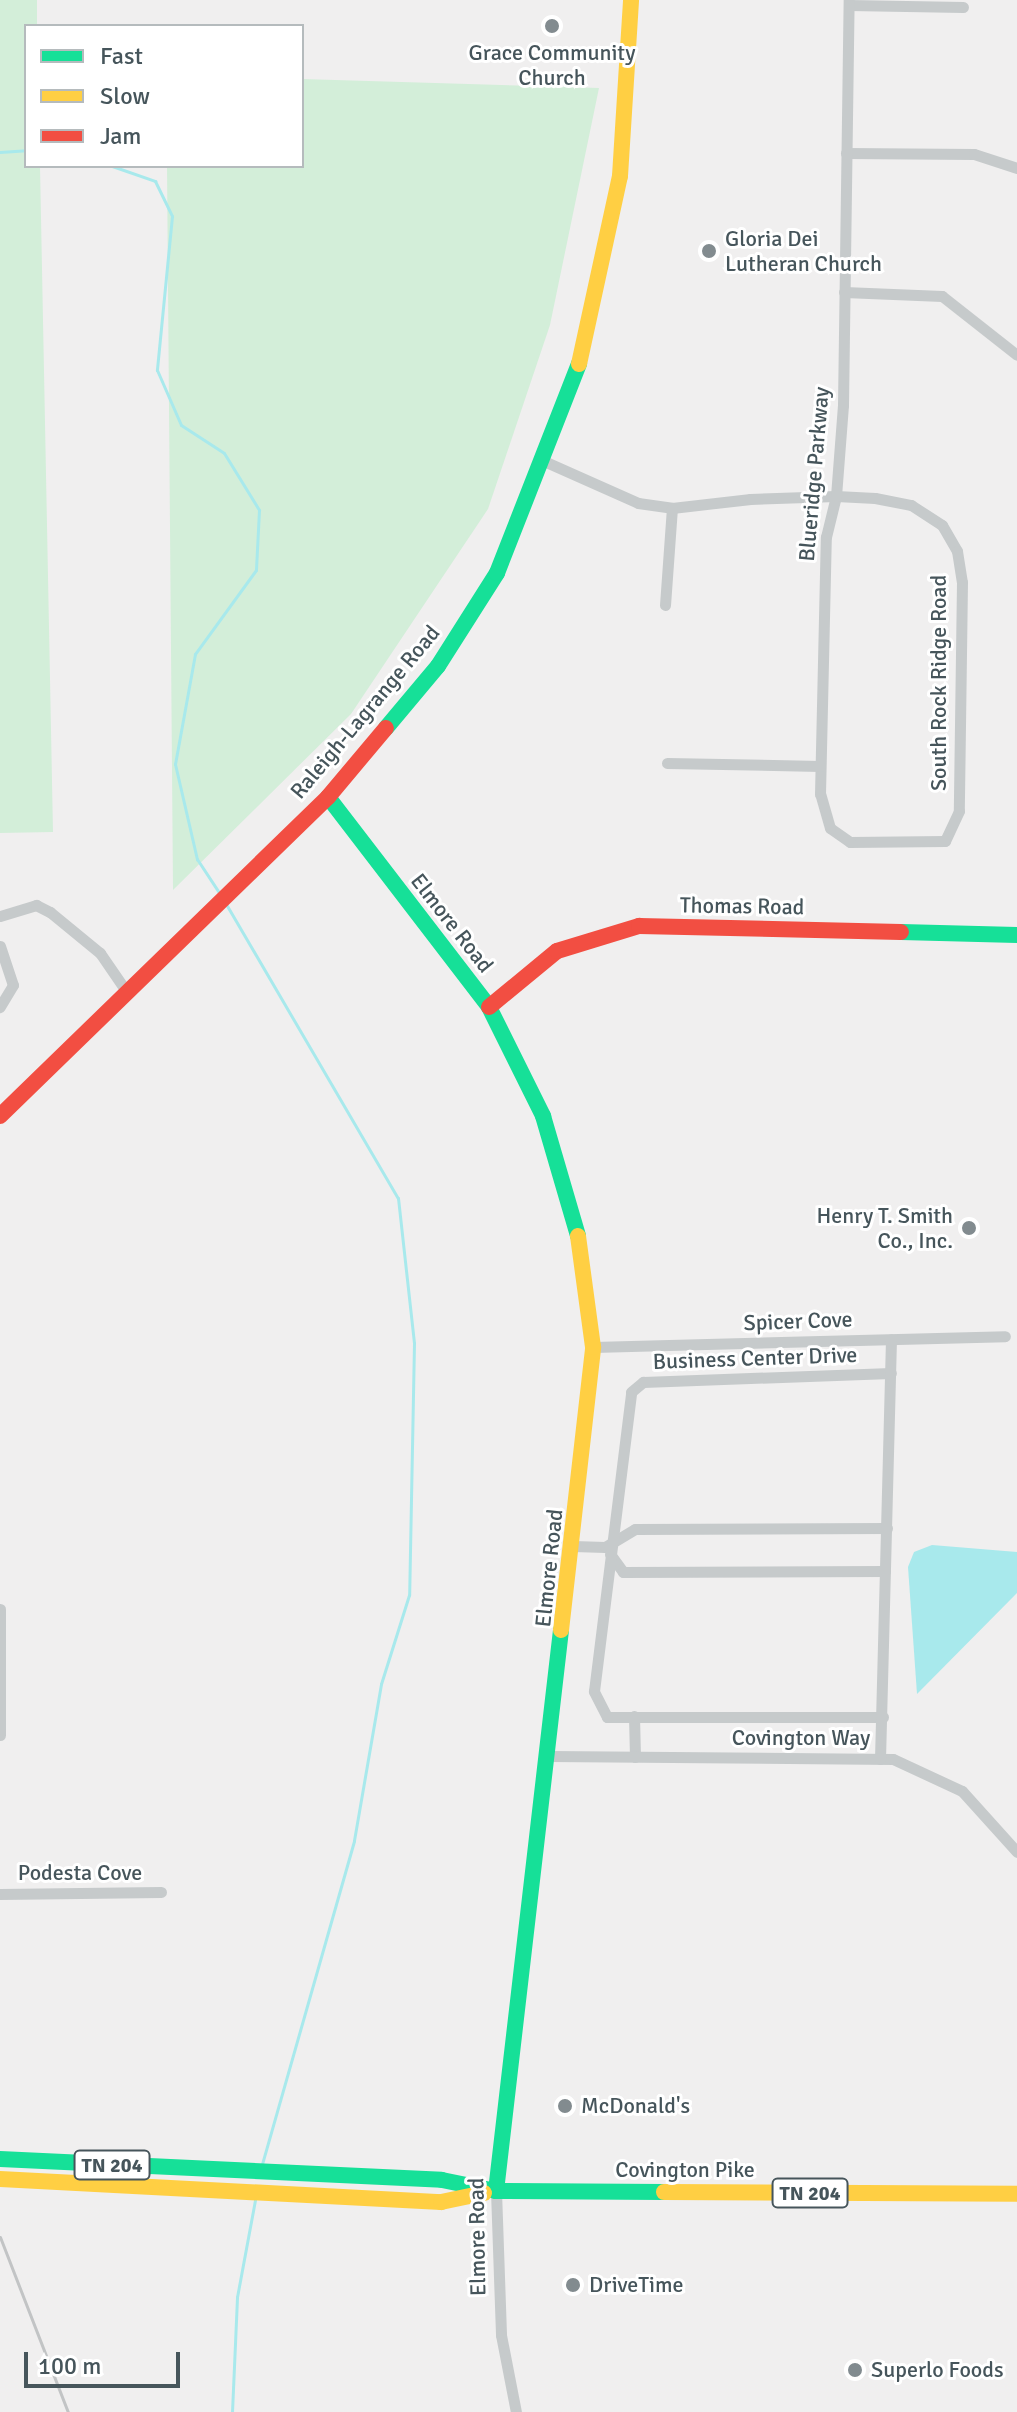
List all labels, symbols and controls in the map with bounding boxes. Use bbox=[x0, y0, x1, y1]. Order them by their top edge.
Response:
marker: Grace Community Church bbox=[543, 17, 561, 35]
legend bbox=[24, 24, 304, 168]
place label: Grace Community Church bbox=[469, 39, 635, 90]
text: Fast bbox=[100, 41, 143, 71]
text: Slow bbox=[100, 81, 150, 111]
text: Jam bbox=[100, 121, 141, 151]
place label: Gloria Dei Lutheran Church bbox=[725, 225, 882, 276]
marker: Gloria Dei Lutheran Church bbox=[700, 242, 718, 260]
street label: Blueridge Parkway bbox=[793, 386, 835, 562]
street label: South Rock Ridge Road bbox=[926, 575, 952, 791]
street label: Raleigh-Lagrange Road bbox=[285, 620, 445, 804]
street label: Elmore Road bbox=[405, 868, 499, 978]
street label: Thomas Road bbox=[680, 892, 804, 920]
place label: Henry T. Smith Co., Inc. bbox=[816, 1202, 953, 1254]
marker: Henry T. Smith Co., Inc. bbox=[960, 1219, 978, 1237]
street label: Spicer Cove bbox=[743, 1306, 853, 1336]
street label: Business Center Drive bbox=[652, 1341, 858, 1375]
street label: Elmore Road bbox=[530, 1508, 568, 1628]
street label: Covington Way bbox=[732, 1725, 870, 1751]
street label: Podesta Cove bbox=[18, 1860, 142, 1886]
place label: McDonald's bbox=[581, 2093, 690, 2119]
marker: McDonald's bbox=[556, 2097, 574, 2115]
road number: TN 204 bbox=[72, 2149, 152, 2181]
street label: Covington Pike bbox=[615, 2157, 755, 2183]
road number: TN 204 bbox=[770, 2177, 850, 2209]
street label: Elmore Road bbox=[463, 2178, 491, 2296]
place label: DriveTime bbox=[589, 2272, 684, 2298]
marker: DriveTime bbox=[564, 2276, 582, 2294]
scale bar bbox=[28, 2336, 184, 2386]
text: 100 m bbox=[38, 2351, 101, 2381]
place label: Superlo Foods bbox=[871, 2357, 1004, 2383]
marker: Superlo Foods bbox=[846, 2361, 864, 2379]

